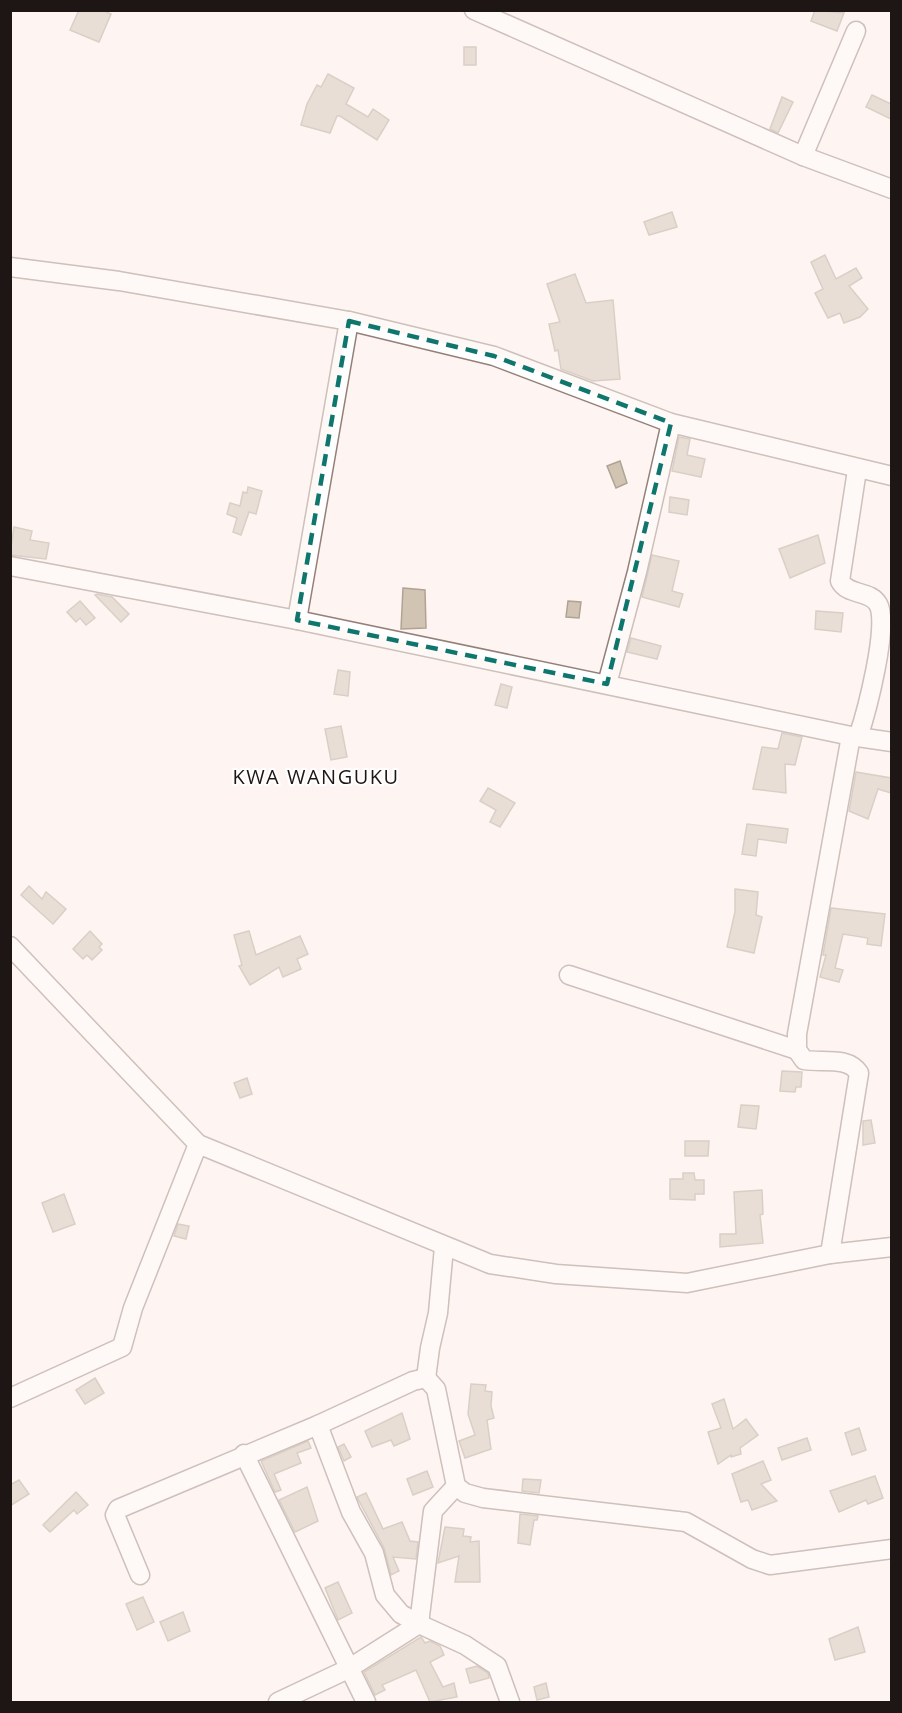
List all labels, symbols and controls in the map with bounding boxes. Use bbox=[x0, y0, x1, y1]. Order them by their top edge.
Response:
district label: KWA WANGUKU bbox=[232, 763, 400, 790]

